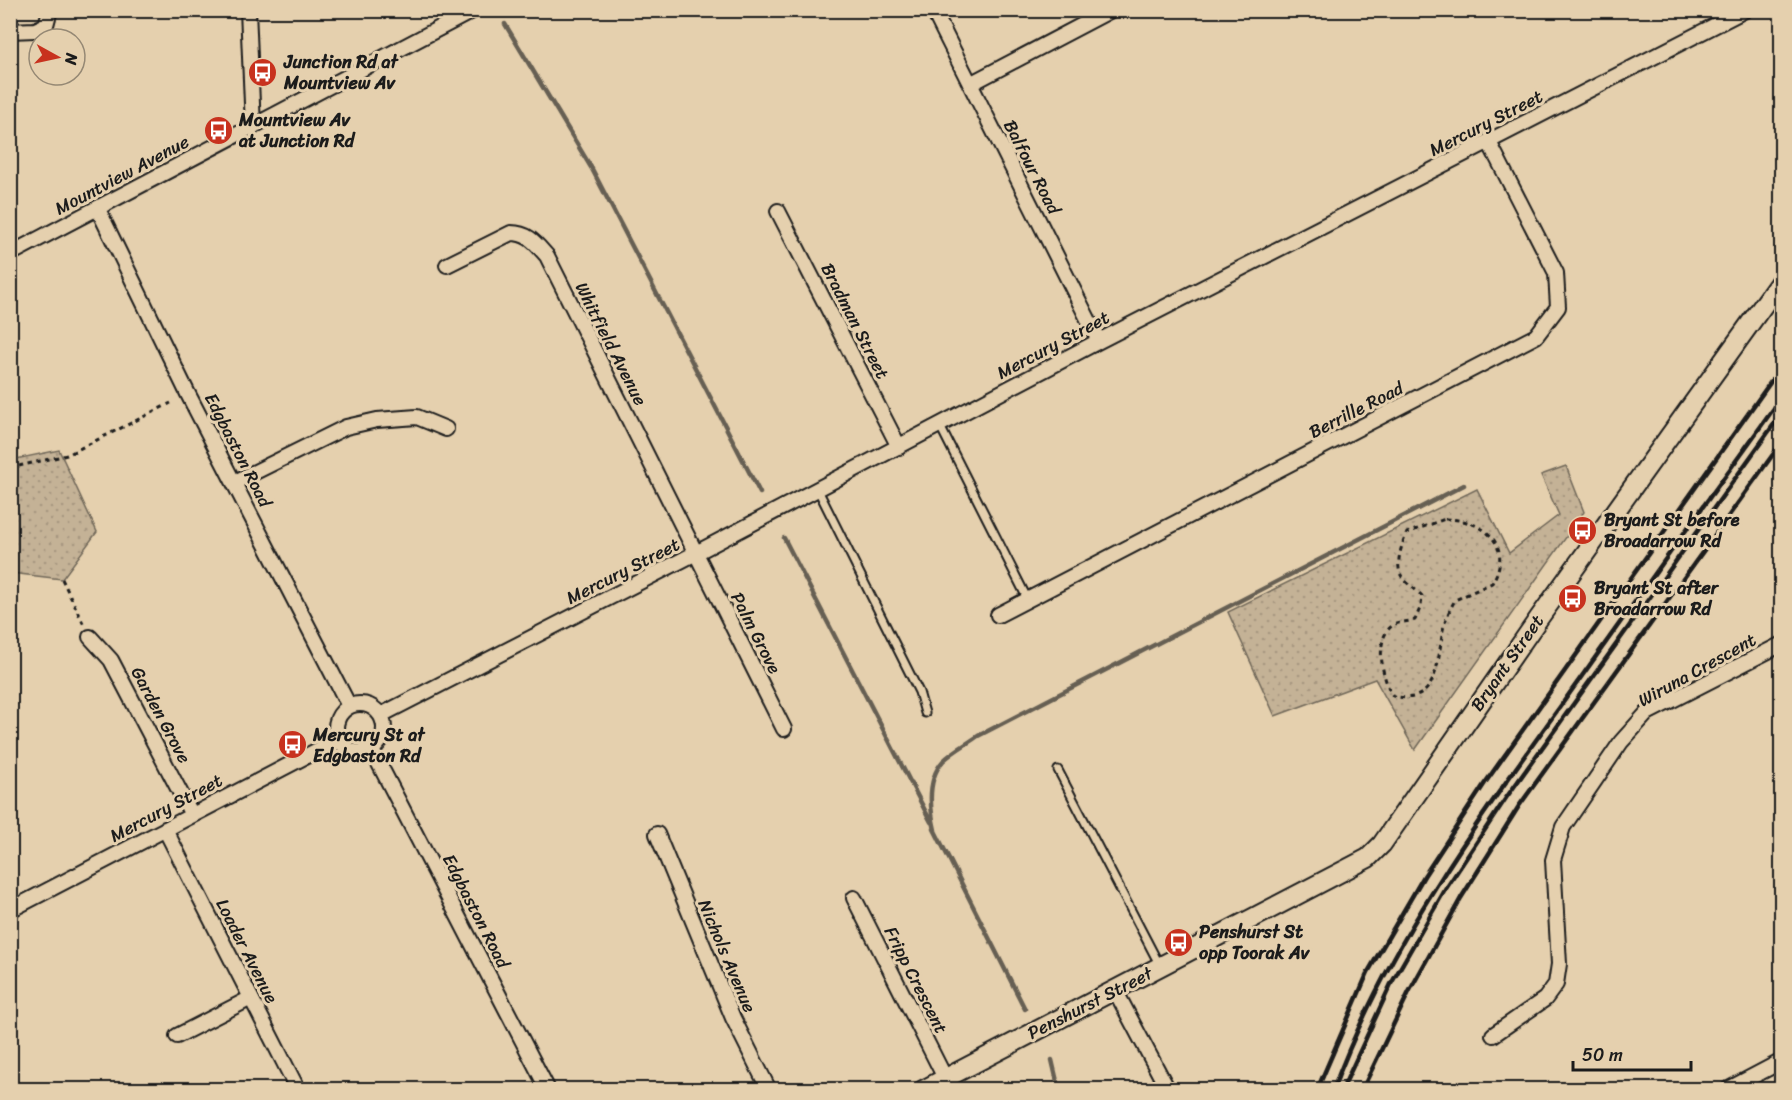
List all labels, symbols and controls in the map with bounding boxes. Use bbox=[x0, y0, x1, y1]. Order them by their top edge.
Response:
north arrow bbox=[27, 27, 87, 87]
place label: Junction Rd at Mountview Av bbox=[283, 46, 399, 99]
text: N bbox=[56, 51, 87, 67]
bus stop icon: Junction Rd at Mountview Av bbox=[247, 56, 279, 88]
street label: Mercury Street bbox=[1423, 80, 1549, 165]
place label: Mountview Av at Junction Rd bbox=[238, 104, 356, 157]
bus stop icon: Mountview Av at Junction Rd bbox=[202, 114, 234, 146]
street label: Balfour Road bbox=[994, 114, 1070, 221]
street label: Mountview Avenue bbox=[49, 126, 195, 224]
street label: Bradman Street bbox=[812, 257, 898, 385]
street label: Whitfield Avenue bbox=[566, 276, 656, 412]
street label: Mercury Street bbox=[991, 302, 1115, 388]
street label: Berrille Road bbox=[1303, 372, 1410, 448]
street label: Edgbaston Road bbox=[195, 387, 281, 514]
place label: Bryant St before Broadarrow Rd bbox=[1604, 504, 1740, 557]
bus stop icon: Bryant St before Broadarrow Rd bbox=[1567, 514, 1599, 546]
street label: Mercury Street bbox=[560, 528, 686, 613]
place label: Bryant St after Broadarrow Rd bbox=[1594, 572, 1720, 625]
bus stop icon: Bryant St after Broadarrow Rd bbox=[1557, 582, 1589, 614]
street label: Palm Grove bbox=[722, 586, 790, 680]
street label: Bryant Street bbox=[1462, 608, 1552, 718]
street label: Wiruna Crescent bbox=[1632, 624, 1762, 716]
street label: Garden Grove bbox=[122, 661, 200, 769]
place label: Mercury St at Edgbaston Rd bbox=[312, 719, 426, 772]
bus stop icon: Mercury St at Edgbaston Rd bbox=[276, 729, 308, 761]
street label: Mercury Street bbox=[104, 765, 228, 851]
street label: Edgbaston Road bbox=[433, 848, 519, 975]
street label: Loader Avenue bbox=[207, 893, 287, 1009]
street label: Nichols Avenue bbox=[689, 894, 765, 1018]
place label: Penshurst St opp Toorak Av bbox=[1199, 916, 1311, 969]
street label: Fripp Crescent bbox=[875, 921, 957, 1040]
bus stop icon: Penshurst St opp Toorak Av bbox=[1162, 926, 1194, 958]
street label: Penshurst Street bbox=[1022, 957, 1159, 1048]
scale bar bbox=[1573, 1034, 1692, 1072]
text: 50 m bbox=[1582, 1039, 1623, 1071]

